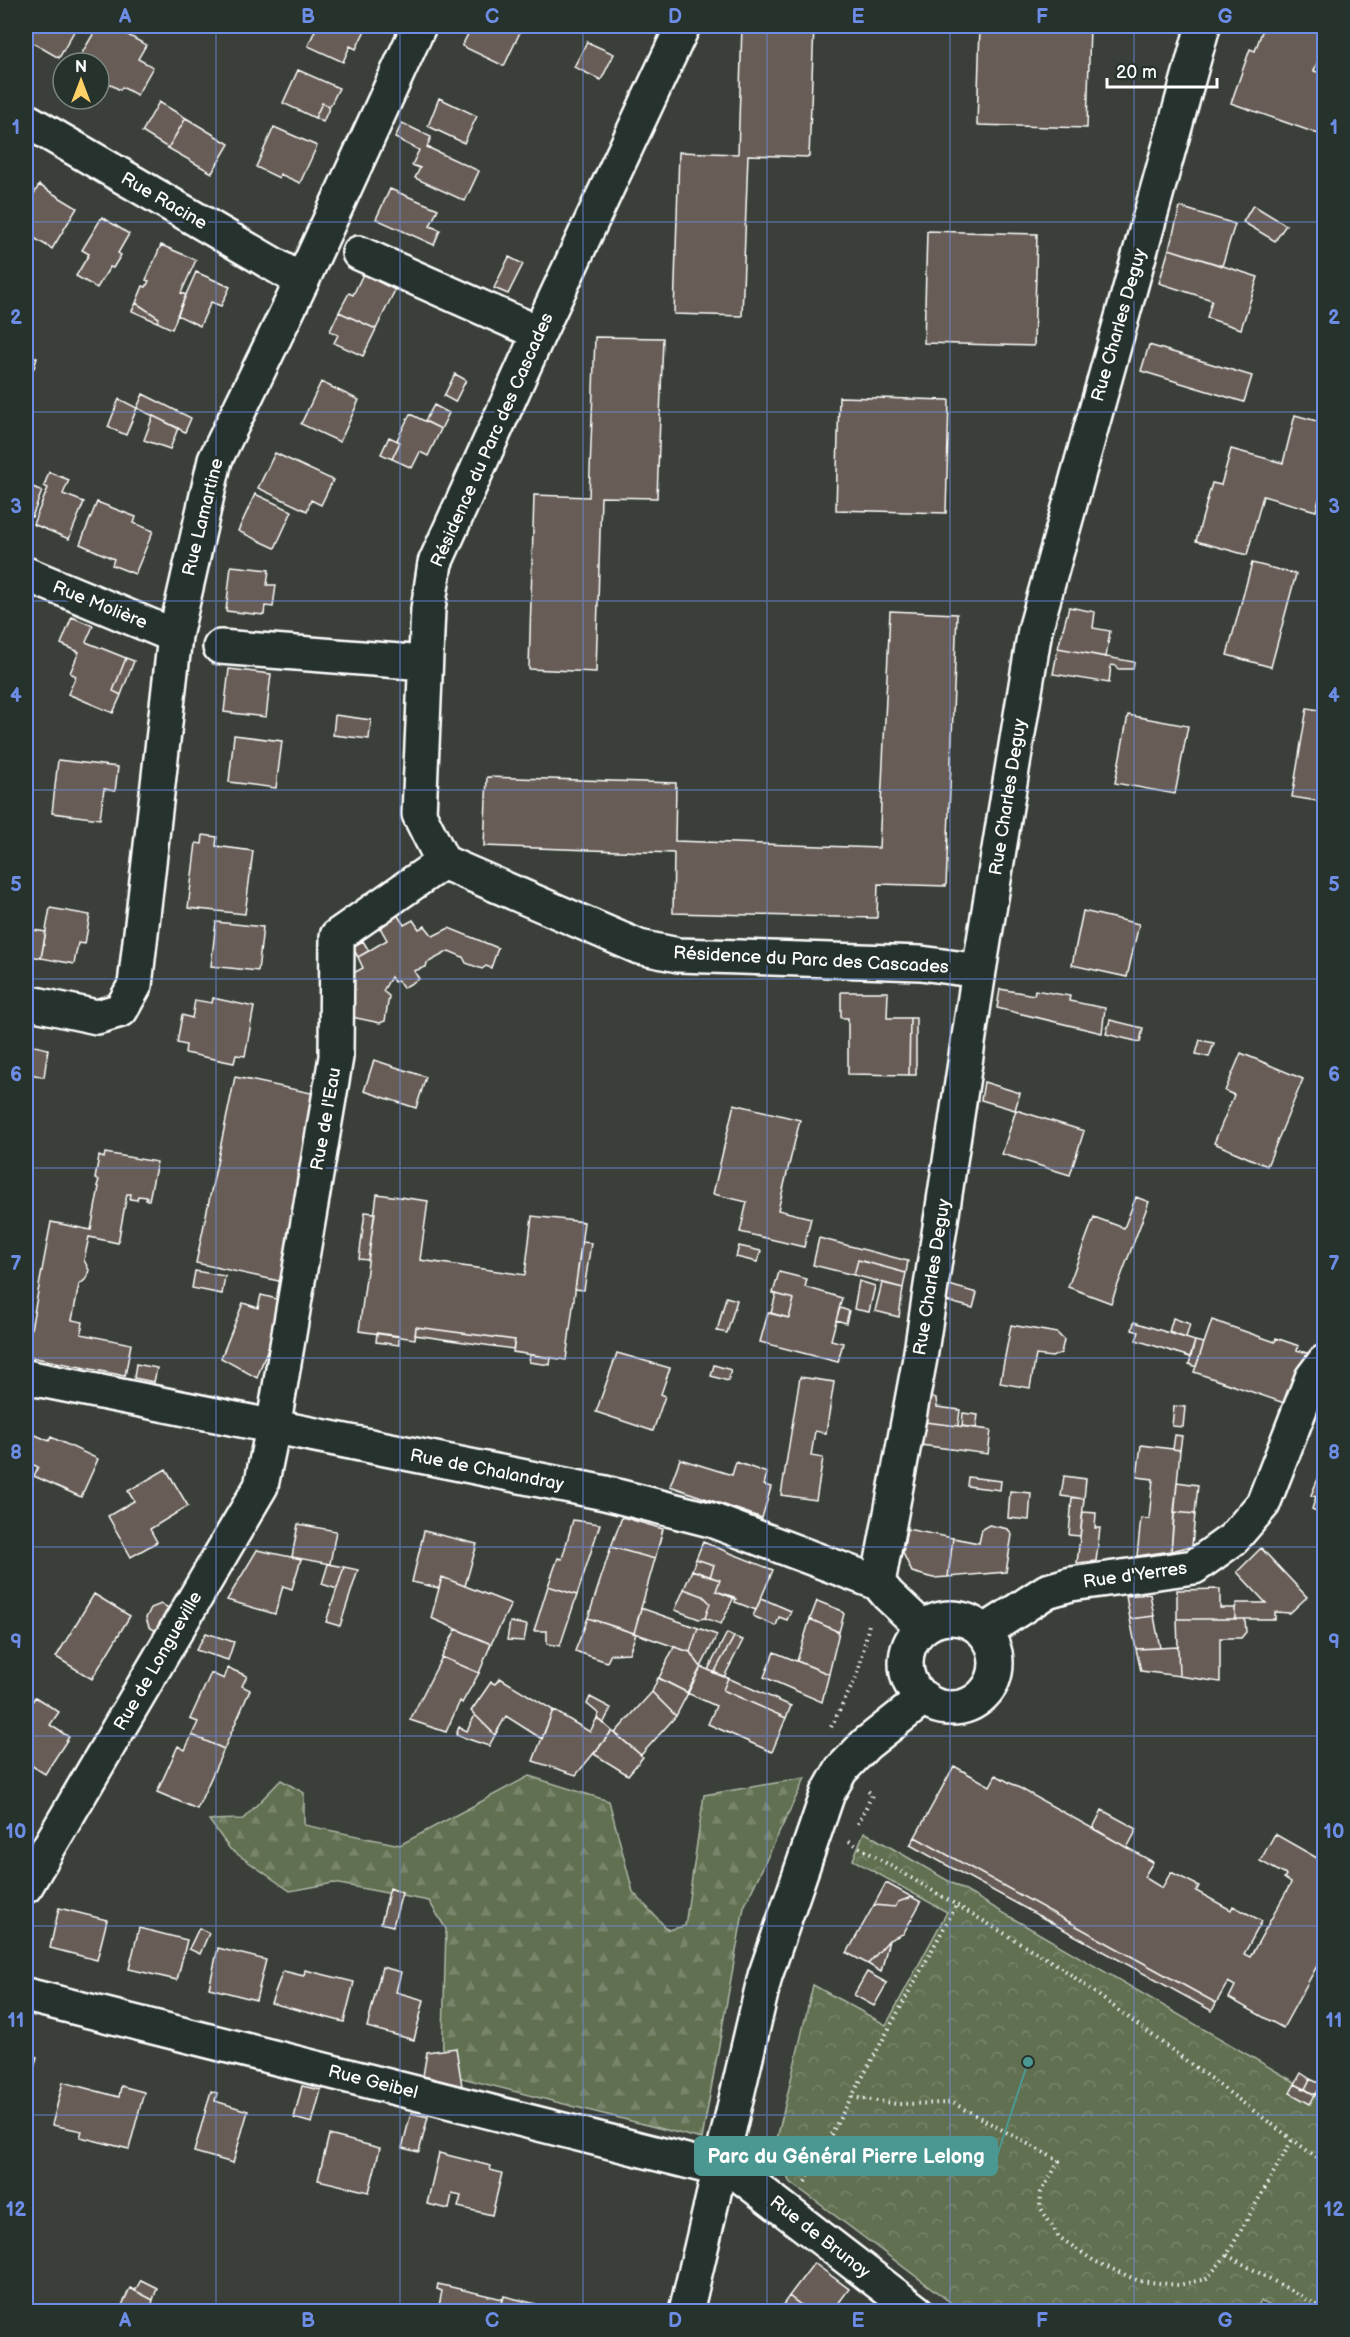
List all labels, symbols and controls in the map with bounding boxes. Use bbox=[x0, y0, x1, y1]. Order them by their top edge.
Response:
text: A bbox=[118, 5, 132, 29]
text: B bbox=[301, 5, 315, 29]
text: C bbox=[485, 5, 499, 29]
text: D bbox=[668, 5, 682, 29]
text: E bbox=[852, 5, 865, 29]
text: F bbox=[1036, 5, 1048, 29]
text: G bbox=[1218, 5, 1233, 29]
north arrow bbox=[51, 51, 111, 111]
scale bar bbox=[1107, 51, 1216, 89]
text: N bbox=[75, 58, 87, 77]
text: 20 m bbox=[1116, 62, 1157, 83]
text: 1 bbox=[12, 116, 20, 140]
text: 1 bbox=[1330, 116, 1338, 140]
street label: Rue Racine bbox=[117, 168, 211, 234]
street label: Rue Charles Deguy bbox=[1087, 245, 1151, 404]
text: 2 bbox=[10, 306, 22, 330]
text: 2 bbox=[1328, 306, 1340, 330]
street label: Résidence du Parc des Cascades bbox=[426, 310, 558, 570]
street label: Rue Lamartine bbox=[178, 456, 228, 578]
text: 3 bbox=[10, 495, 22, 519]
text: 3 bbox=[1328, 495, 1340, 519]
street label: Rue Molière bbox=[50, 577, 151, 634]
text: 4 bbox=[10, 684, 22, 708]
text: 4 bbox=[1328, 684, 1340, 708]
street label: Rue Charles Deguy bbox=[985, 716, 1031, 877]
text: 5 bbox=[10, 873, 22, 897]
text: 5 bbox=[1328, 873, 1340, 897]
street label: Résidence du Parc des Cascades bbox=[673, 942, 949, 978]
text: 6 bbox=[10, 1063, 22, 1087]
text: 6 bbox=[1328, 1063, 1340, 1087]
street label: Rue de l'Eau bbox=[307, 1066, 345, 1172]
street label: Rue Charles Deguy bbox=[909, 1196, 955, 1357]
text: 7 bbox=[10, 1252, 22, 1276]
text: 7 bbox=[1328, 1252, 1340, 1276]
text: 8 bbox=[10, 1441, 22, 1465]
text: 8 bbox=[1328, 1441, 1340, 1465]
street label: Rue de Chalandray bbox=[408, 1445, 566, 1495]
street label: Rue d'Yerres bbox=[1082, 1557, 1188, 1593]
street label: Rue de Longueville bbox=[110, 1588, 206, 1734]
text: 9 bbox=[10, 1630, 22, 1654]
text: 9 bbox=[1328, 1630, 1340, 1654]
text: 10 bbox=[6, 1820, 26, 1844]
text: 10 bbox=[1324, 1820, 1344, 1844]
text: 11 bbox=[8, 2009, 24, 2033]
text: 11 bbox=[1326, 2009, 1342, 2033]
street label: Rue Geibel bbox=[326, 2061, 420, 2103]
callout: Parc du Général Pierre Lelong bbox=[695, 2137, 997, 2175]
text: Parc du Général Pierre Lelong bbox=[707, 2145, 985, 2169]
street label: Rue de Brunoy bbox=[766, 2191, 875, 2283]
text: 12 bbox=[6, 2198, 26, 2222]
text: 12 bbox=[1324, 2198, 1344, 2222]
text: A bbox=[118, 2309, 132, 2333]
text: B bbox=[301, 2309, 315, 2333]
text: C bbox=[485, 2309, 499, 2333]
text: D bbox=[668, 2309, 682, 2333]
text: E bbox=[852, 2309, 865, 2333]
text: F bbox=[1036, 2309, 1048, 2333]
text: G bbox=[1218, 2309, 1233, 2333]

